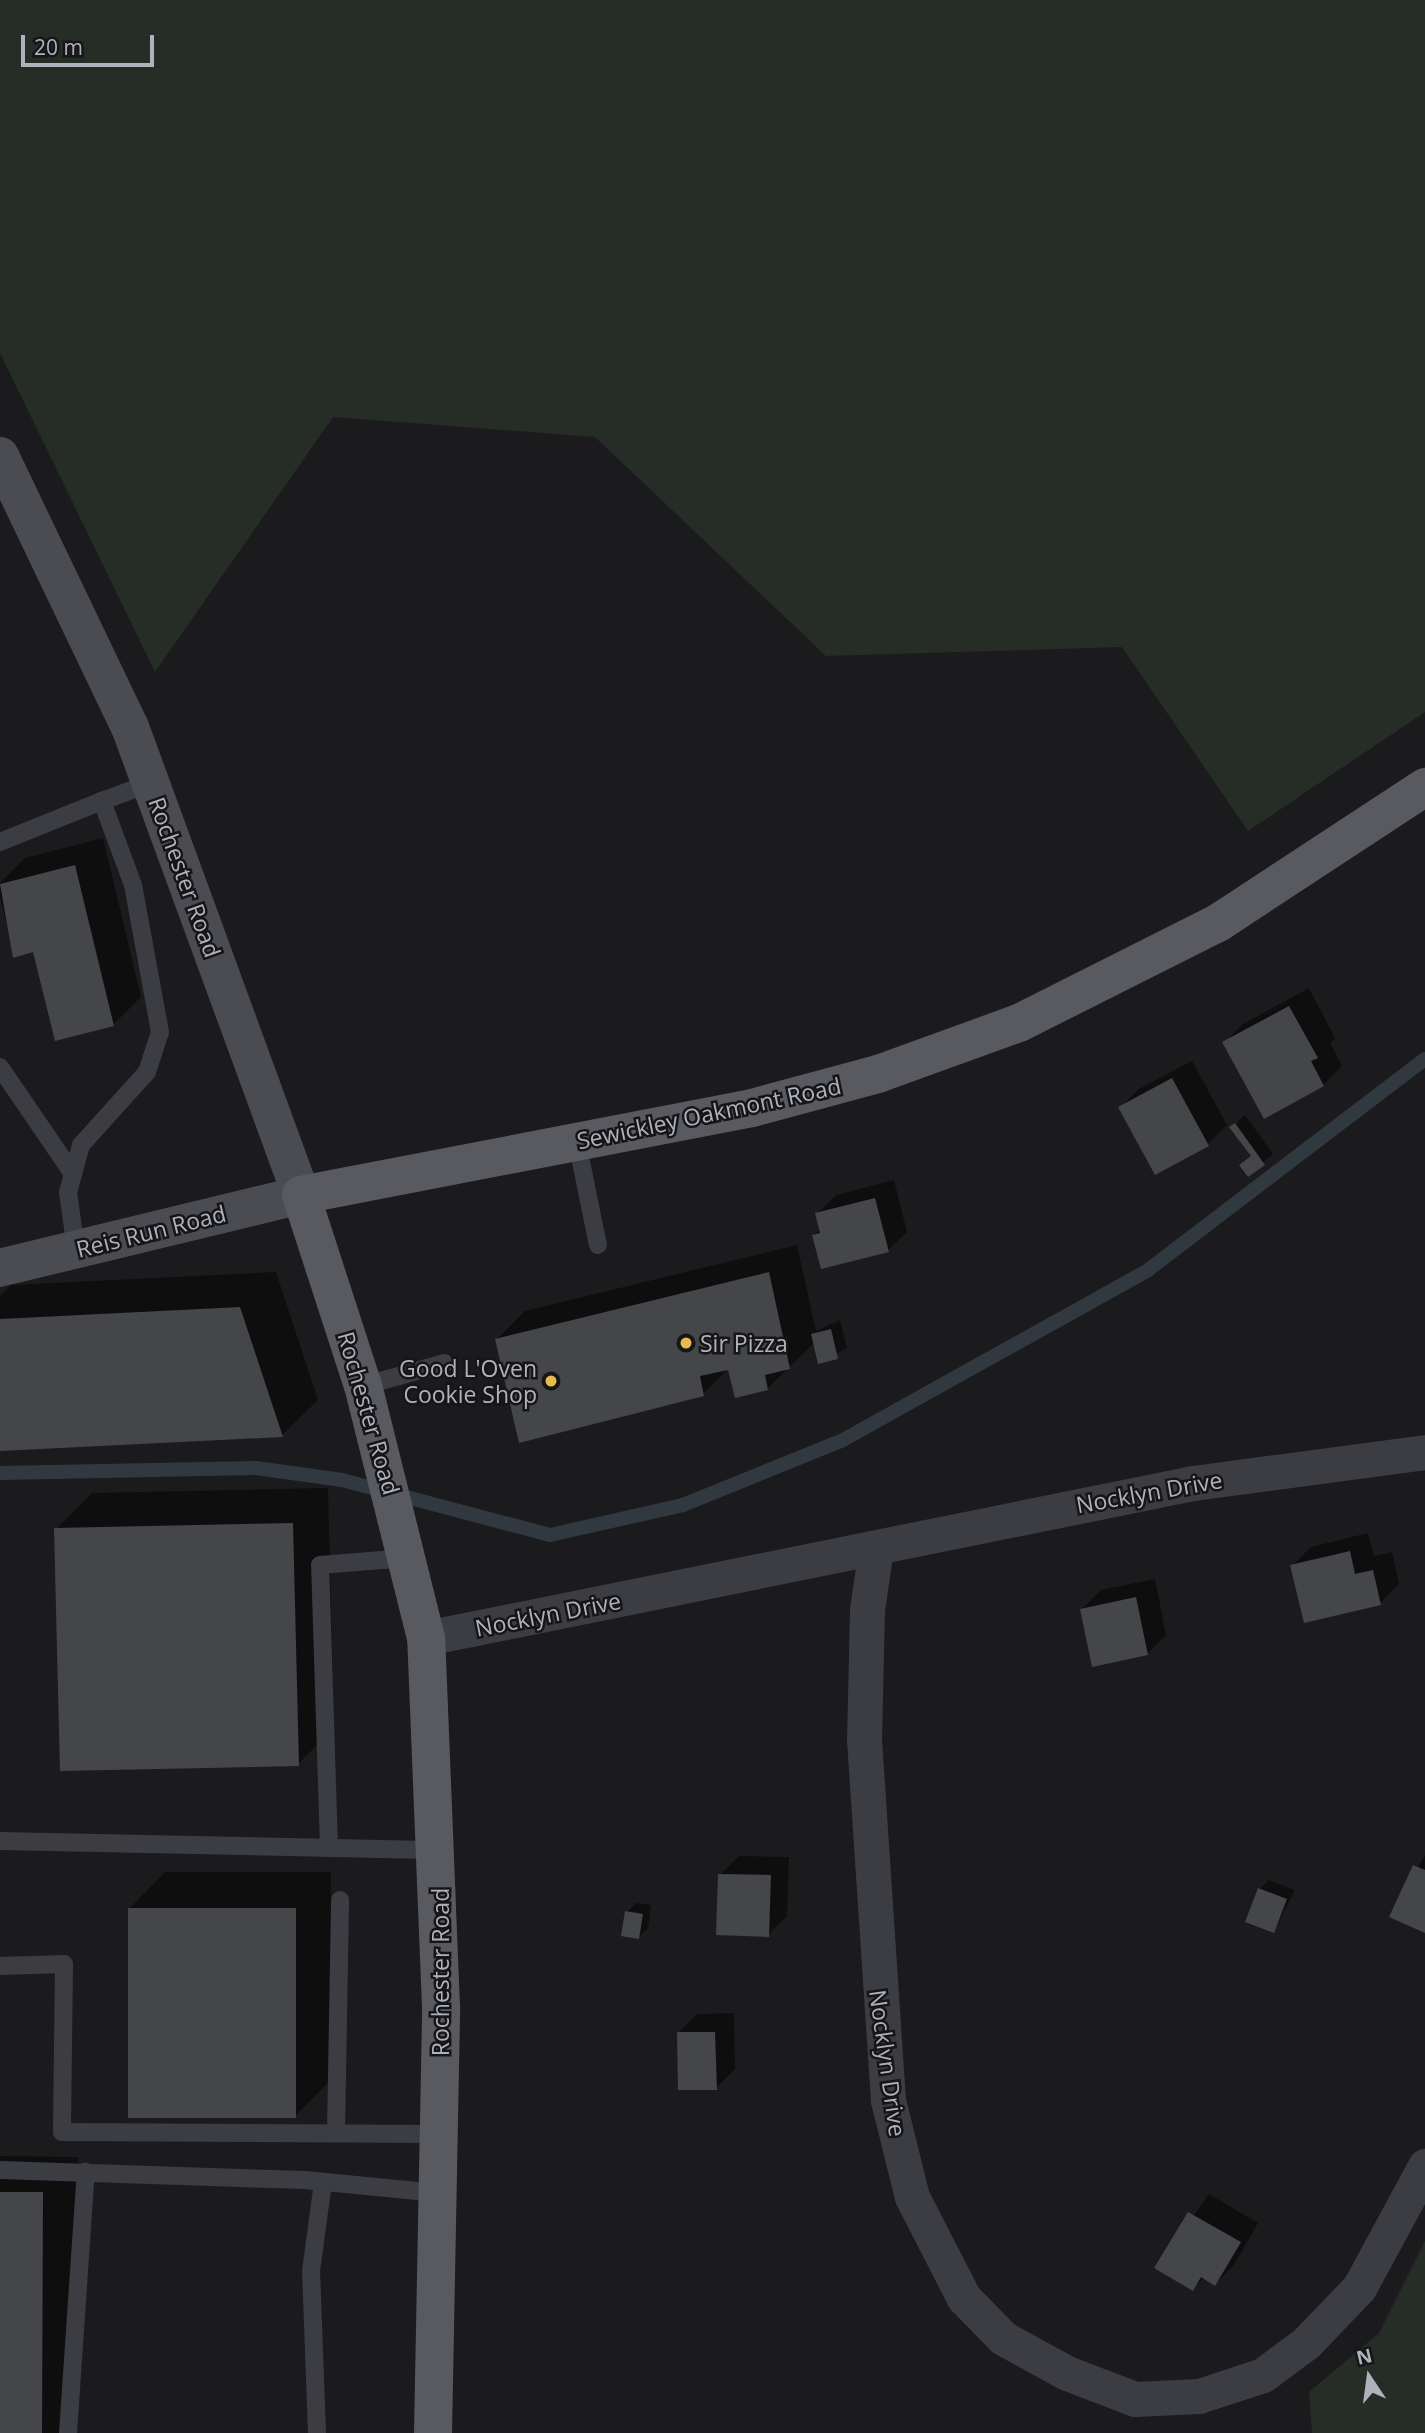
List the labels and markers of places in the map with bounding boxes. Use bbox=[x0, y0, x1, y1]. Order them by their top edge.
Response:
place label: Sir Pizza bbox=[700, 1329, 788, 1357]
marker: Sir Pizza bbox=[678, 1335, 694, 1351]
place label: Good L'Oven Cookie Shop bbox=[399, 1354, 537, 1408]
marker: Good L'Oven Cookie Shop bbox=[543, 1373, 559, 1389]

